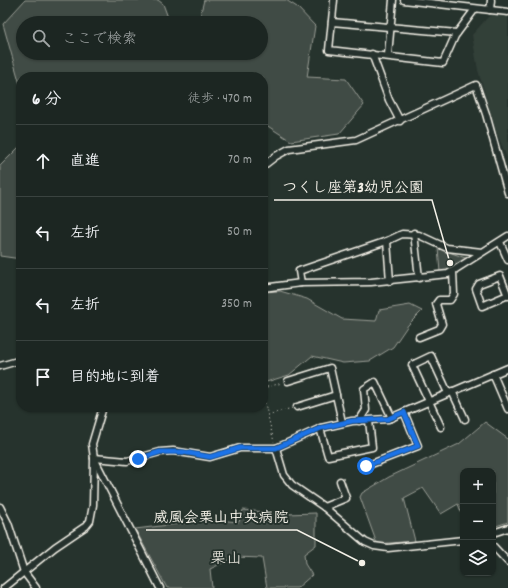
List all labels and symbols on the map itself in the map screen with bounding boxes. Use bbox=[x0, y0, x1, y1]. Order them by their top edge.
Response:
callout: つくし座第3幼児公園 bbox=[274, 173, 432, 200]
text: つくし座第3幼児公園 bbox=[282, 178, 424, 200]
route end bbox=[129, 450, 147, 468]
route start bbox=[357, 457, 375, 475]
callout: 威風会栗山中央病院 bbox=[146, 503, 297, 530]
text: 威風会栗山中央病院 bbox=[153, 508, 289, 530]
district label: 栗山 bbox=[210, 548, 242, 571]

